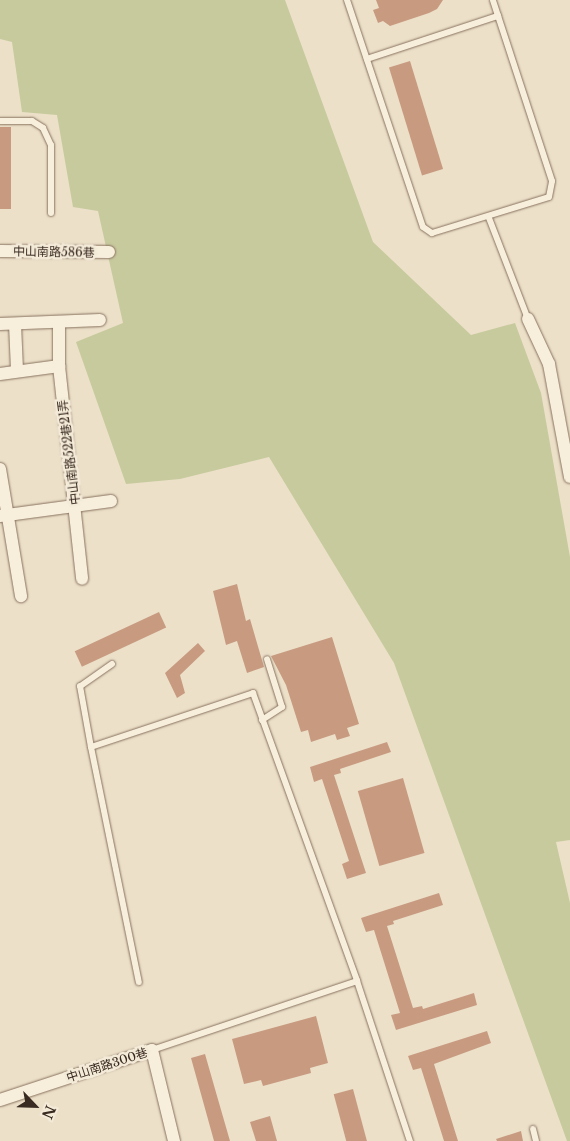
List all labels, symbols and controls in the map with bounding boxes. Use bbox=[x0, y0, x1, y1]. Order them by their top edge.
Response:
street label: 中山南路586巷 bbox=[13, 244, 95, 260]
street label: 中山南路522巷21弄 bbox=[55, 398, 83, 506]
street label: 中山南路300巷 bbox=[65, 1045, 149, 1085]
north arrow bbox=[10, 1081, 60, 1131]
text: N bbox=[38, 1102, 60, 1122]

